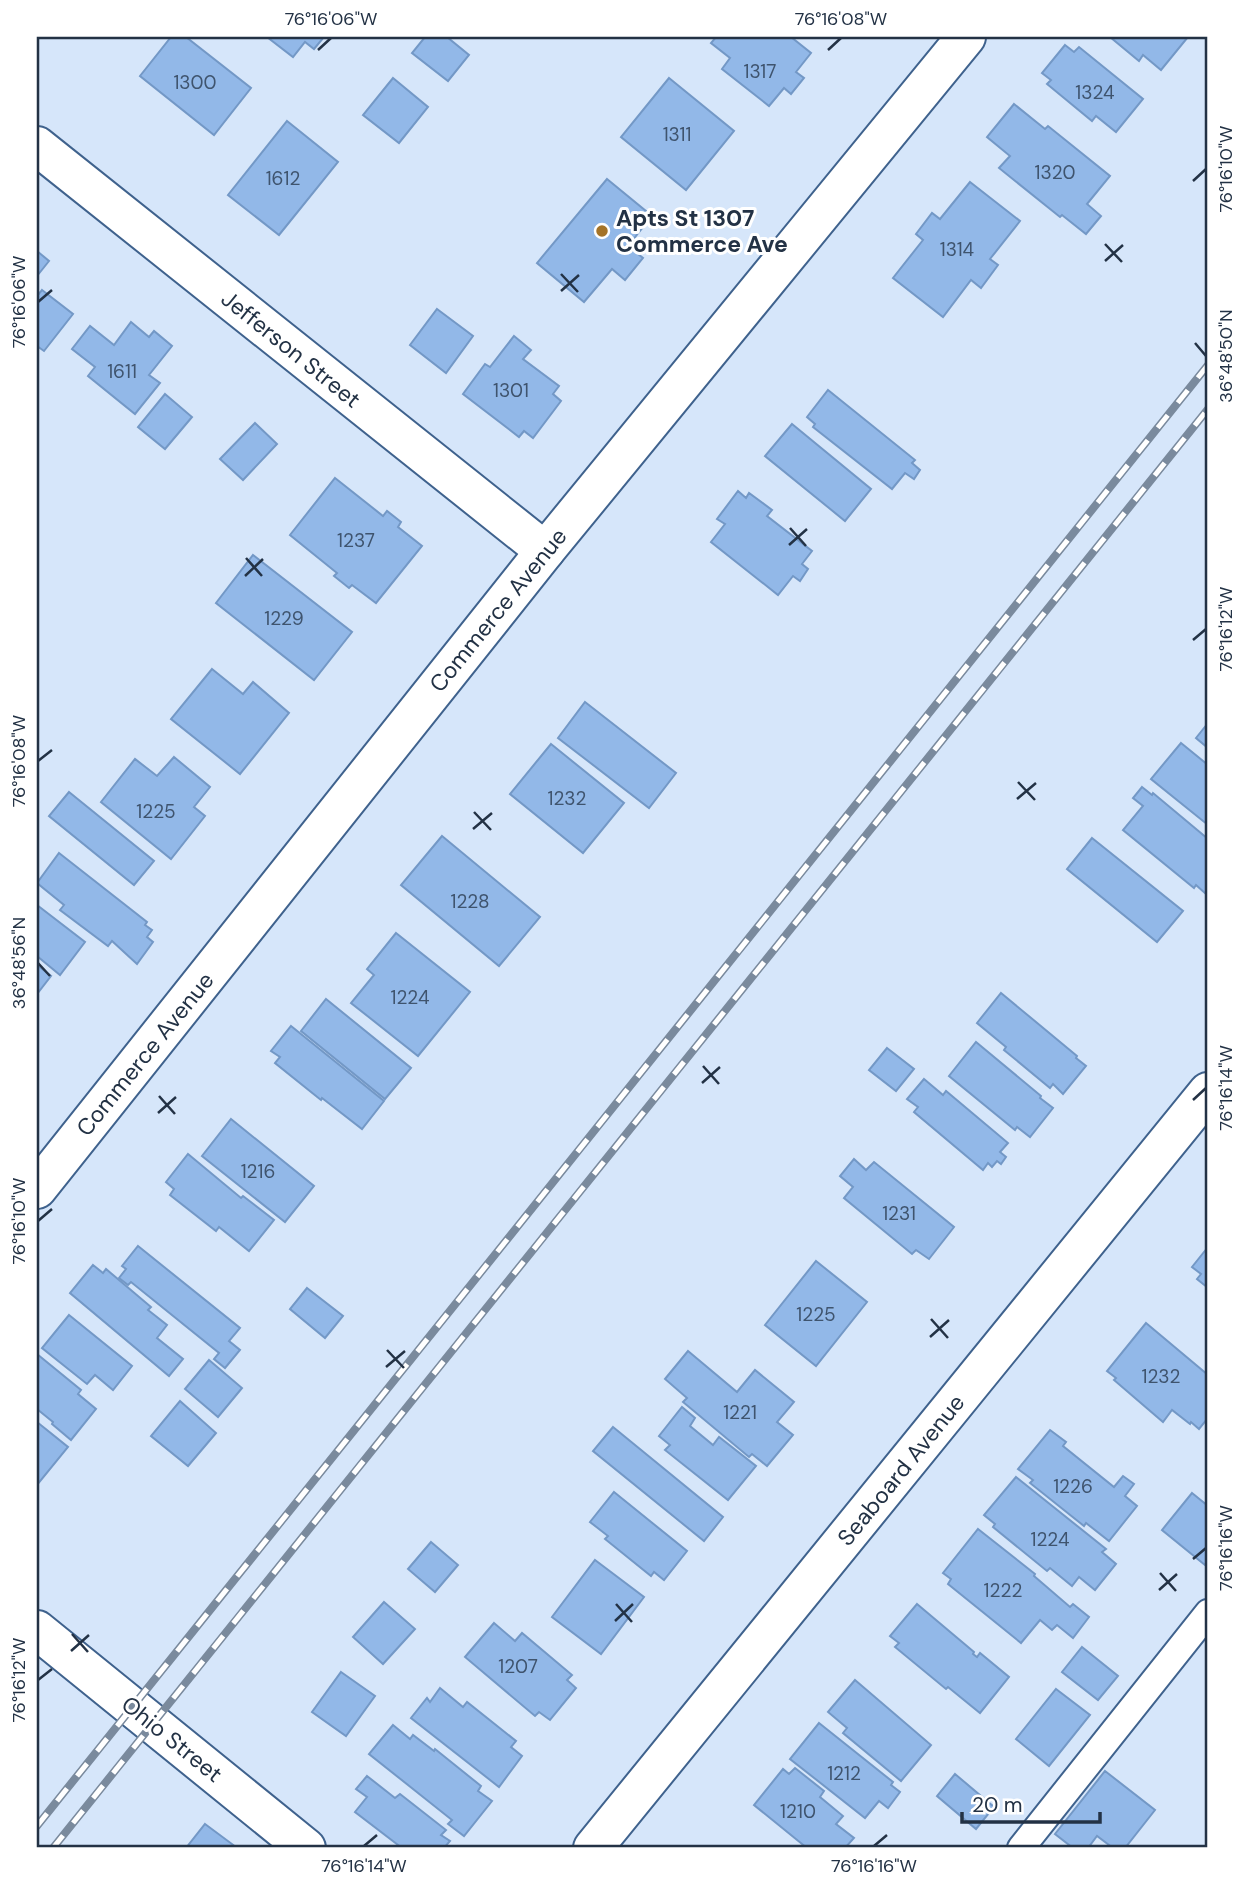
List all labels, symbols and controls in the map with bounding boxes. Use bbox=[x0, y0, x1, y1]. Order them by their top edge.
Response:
text: 76°16'06"W bbox=[285, 7, 377, 31]
text: 76°16'08"W bbox=[795, 7, 887, 31]
house number: 1317 bbox=[744, 59, 776, 84]
house number: 1300 bbox=[173, 70, 217, 95]
house number: 1324 bbox=[1075, 80, 1115, 105]
house number: 1311 bbox=[663, 122, 691, 147]
text: 76°16'10"W bbox=[1214, 126, 1238, 213]
house number: 1320 bbox=[1035, 160, 1075, 185]
house number: 1612 bbox=[266, 166, 300, 191]
place label: Apts St 1307 Commerce Ave bbox=[616, 203, 788, 259]
marker: Apts St 1307 Commerce Ave bbox=[594, 223, 610, 239]
house number: 1314 bbox=[940, 237, 974, 262]
text: 76°16'06"W bbox=[7, 256, 31, 348]
street label: Jefferson Street bbox=[215, 284, 367, 414]
text: 36°48'50"N bbox=[1214, 309, 1238, 403]
house number: 1611 bbox=[107, 359, 137, 384]
house number: 1301 bbox=[493, 378, 529, 403]
street label: Commerce Avenue bbox=[423, 522, 573, 698]
house number: 1237 bbox=[337, 528, 375, 553]
text: 76°16'12"W bbox=[1214, 586, 1238, 672]
house number: 1229 bbox=[264, 606, 304, 631]
text: 76°16'08"W bbox=[7, 715, 31, 807]
house number: 1232 bbox=[547, 786, 587, 811]
house number: 1225 bbox=[136, 799, 176, 824]
house number: 1228 bbox=[450, 889, 490, 914]
text: 36°48'56"N bbox=[7, 917, 31, 1009]
street label: Commerce Avenue bbox=[70, 966, 220, 1142]
house number: 1224 bbox=[390, 985, 430, 1010]
text: 76°16'14"W bbox=[1214, 1045, 1238, 1131]
house number: 1216 bbox=[241, 1159, 275, 1184]
text: 76°16'10"W bbox=[7, 1178, 31, 1265]
house number: 1231 bbox=[882, 1201, 916, 1226]
house number: 1225 bbox=[796, 1302, 836, 1327]
house number: 1232 bbox=[1141, 1364, 1181, 1389]
street label: Seaboard Avenue bbox=[831, 1388, 971, 1552]
house number: 1221 bbox=[723, 1400, 757, 1425]
house number: 1226 bbox=[1053, 1474, 1093, 1499]
text: 76°16'16"W bbox=[1214, 1505, 1238, 1591]
house number: 1224 bbox=[1030, 1527, 1070, 1552]
house number: 1222 bbox=[984, 1578, 1022, 1603]
text: 76°16'12"W bbox=[7, 1637, 31, 1723]
house number: 1207 bbox=[498, 1654, 538, 1679]
street label: Ohio Street bbox=[115, 1689, 229, 1789]
house number: 1212 bbox=[827, 1761, 861, 1786]
scale bar bbox=[962, 1780, 1100, 1824]
text: 20 m bbox=[972, 1791, 1023, 1819]
house number: 1210 bbox=[780, 1799, 816, 1824]
text: 76°16'14"W bbox=[321, 1854, 407, 1878]
text: 76°16'16"W bbox=[831, 1854, 917, 1878]

